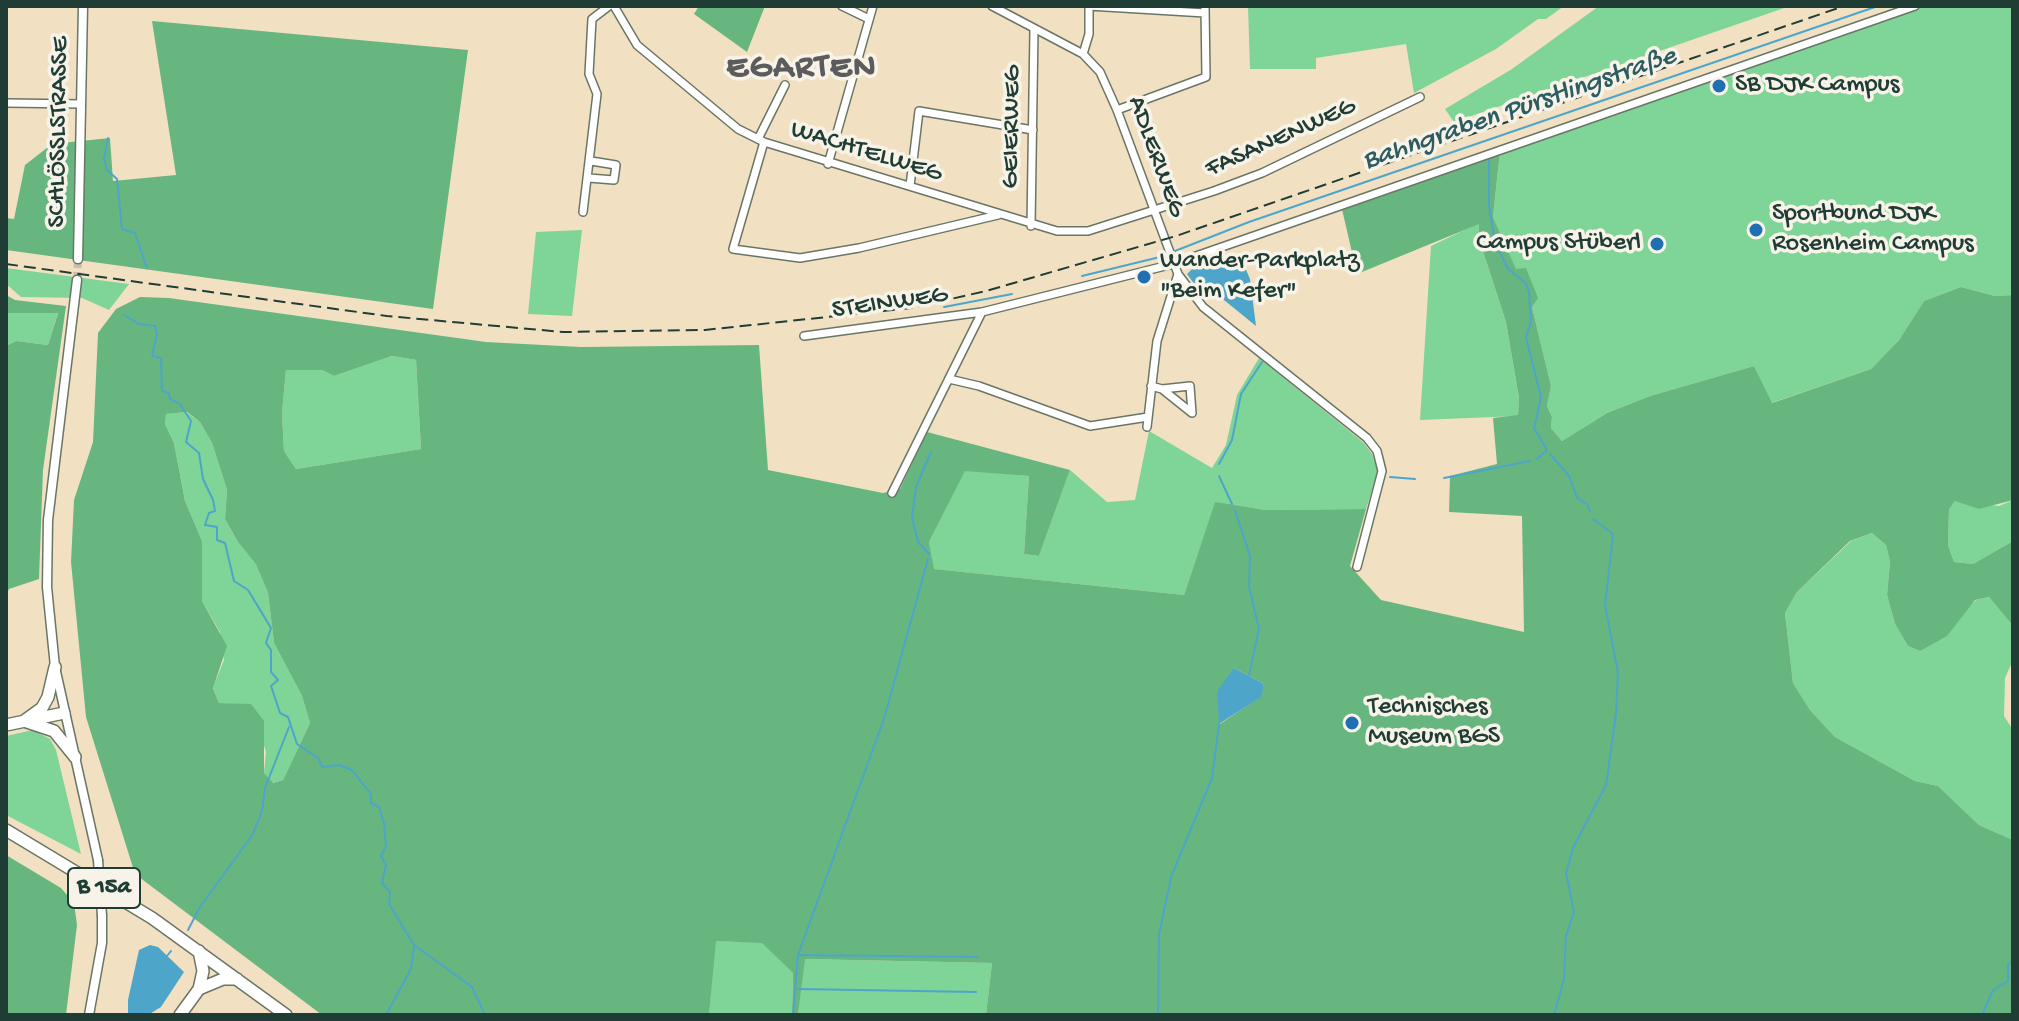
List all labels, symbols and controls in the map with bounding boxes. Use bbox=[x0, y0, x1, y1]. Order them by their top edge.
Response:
street label: SCHLÖSSLSTRASSE bbox=[43, 36, 77, 228]
water label: Bahngraben Pürstlingstraße bbox=[1359, 41, 1681, 179]
district label: EGARTEN bbox=[727, 50, 877, 90]
street label: GEIERWEG bbox=[996, 65, 1030, 189]
place label: SB DJK Campus bbox=[1735, 70, 1899, 102]
marker: SB DJK Campus bbox=[1710, 77, 1728, 95]
street label: ADLERWEG bbox=[1119, 92, 1191, 222]
street label: FASANENWEG bbox=[1201, 92, 1361, 186]
street label: WACHTELWEG bbox=[786, 115, 946, 191]
place label: Sportbund DJK Rosenheim Campus bbox=[1772, 199, 1974, 260]
marker: Sportbund DJK Rosenheim Campus bbox=[1747, 221, 1765, 239]
place label: Campus Stüberl bbox=[1476, 228, 1641, 260]
marker: Campus Stüberl bbox=[1648, 235, 1666, 253]
place label: Wander-Parkplatz "Beim Kefer" bbox=[1160, 246, 1360, 308]
marker: Wander-Parkplatz "Beim Kefer" bbox=[1135, 268, 1153, 286]
street label: STEINWEG bbox=[830, 280, 950, 328]
place label: Technisches Museum BGS bbox=[1368, 692, 1500, 754]
marker: Technisches Museum BGS bbox=[1343, 714, 1361, 732]
road number: B 15a bbox=[68, 868, 140, 908]

